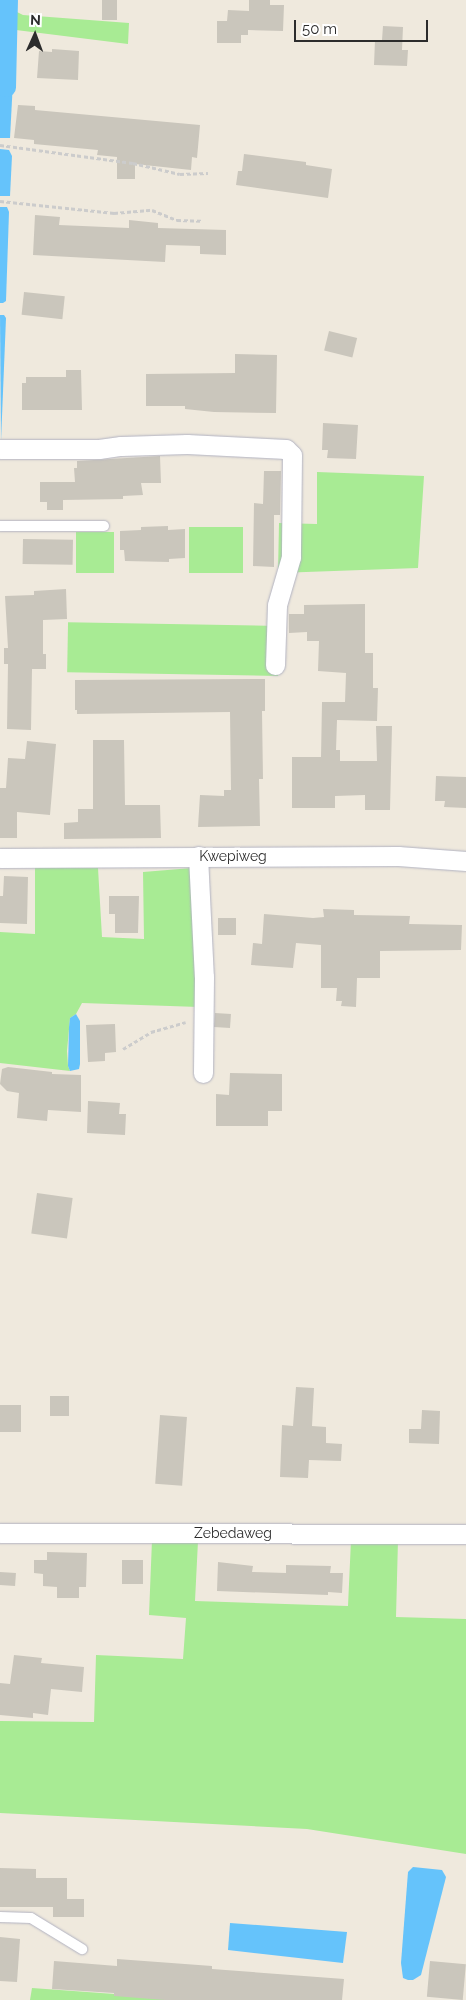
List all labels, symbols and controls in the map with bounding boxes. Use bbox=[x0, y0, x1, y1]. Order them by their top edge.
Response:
north arrow bbox=[10, 10, 60, 60]
scale bar bbox=[296, 10, 430, 42]
text: N bbox=[30, 12, 41, 28]
text: 50 m bbox=[302, 20, 337, 38]
street label: Kwepiweg bbox=[199, 848, 267, 864]
street label: Zebedaweg bbox=[194, 1525, 272, 1541]

